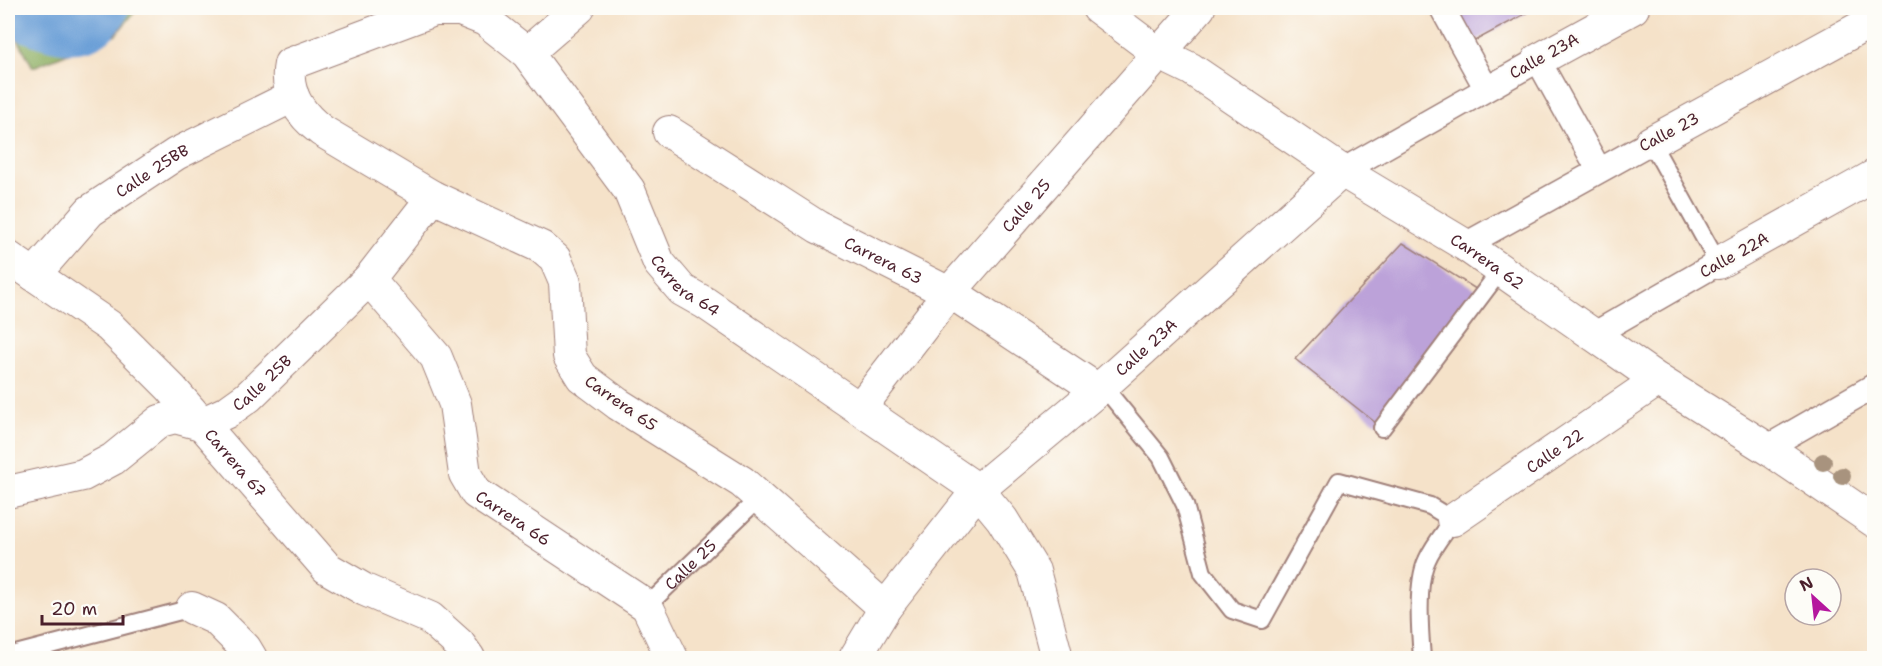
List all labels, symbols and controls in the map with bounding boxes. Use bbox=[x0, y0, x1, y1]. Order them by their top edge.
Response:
street label: Calle 23A bbox=[1506, 28, 1582, 84]
street label: Calle 23 bbox=[1635, 107, 1703, 157]
street label: Calle 25BB bbox=[111, 139, 192, 202]
street label: Calle 25 bbox=[997, 174, 1055, 236]
street label: Calle 22A bbox=[1696, 227, 1772, 283]
street label: Carrera 62 bbox=[1447, 228, 1529, 294]
street label: Carrera 63 bbox=[841, 231, 926, 288]
street label: Carrera 64 bbox=[646, 252, 724, 321]
street label: Calle 23A bbox=[1110, 314, 1181, 380]
street label: Calle 25B bbox=[228, 350, 296, 415]
street label: Carrera 65 bbox=[581, 370, 661, 436]
street label: Carrera 67 bbox=[200, 424, 271, 502]
street label: Calle 22 bbox=[1522, 424, 1587, 478]
street label: Carrera 66 bbox=[472, 485, 555, 550]
street label: Calle 25 bbox=[660, 535, 721, 594]
north arrow bbox=[1783, 567, 1843, 627]
text: N bbox=[1796, 572, 1817, 596]
scale bar bbox=[42, 588, 123, 626]
text: 20 m bbox=[51, 597, 97, 621]

